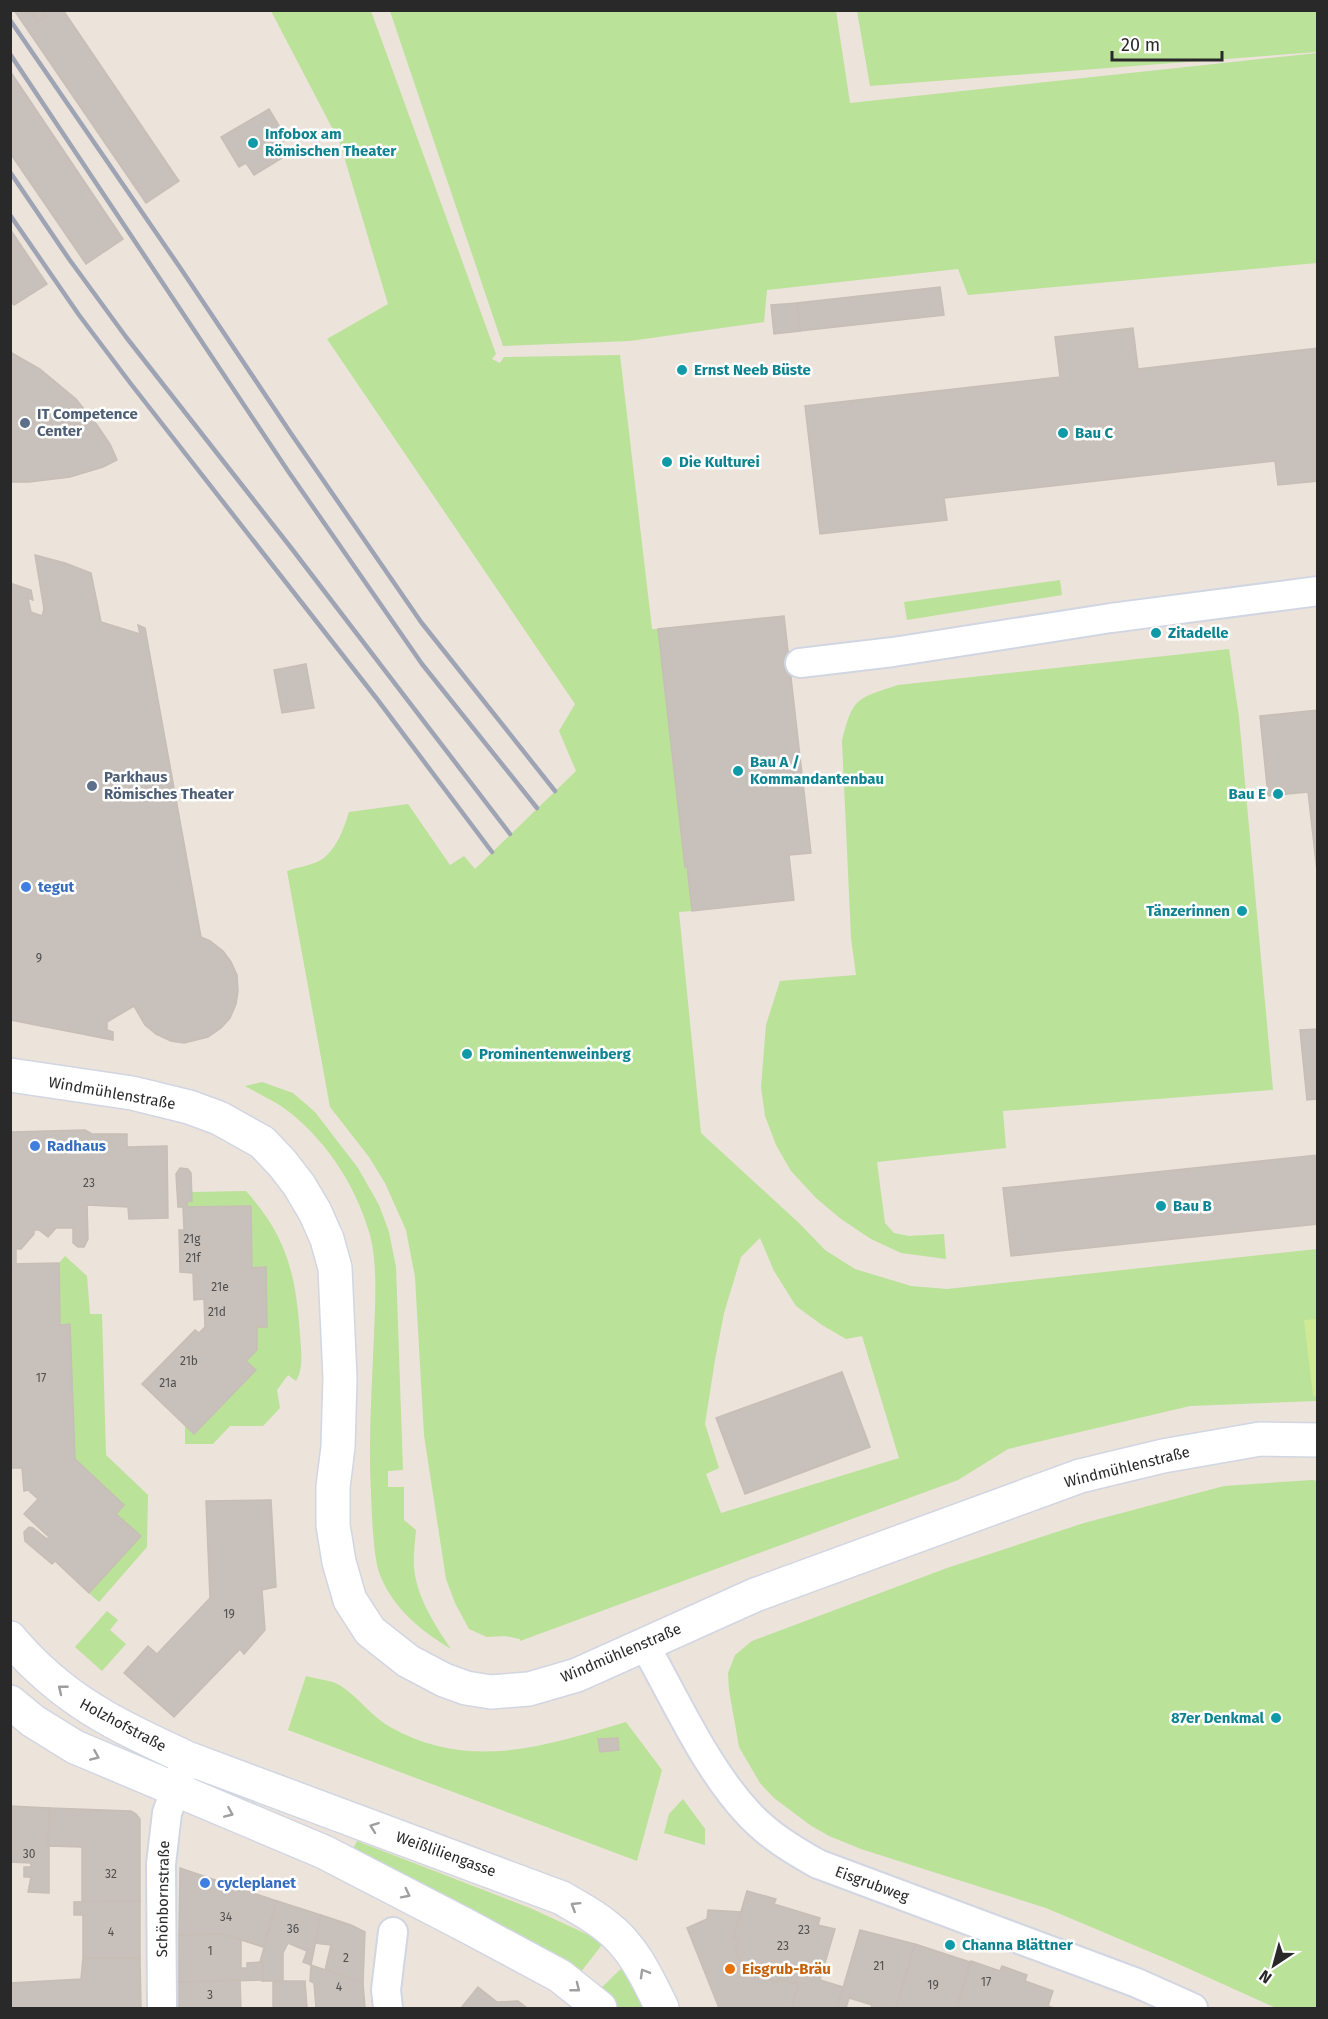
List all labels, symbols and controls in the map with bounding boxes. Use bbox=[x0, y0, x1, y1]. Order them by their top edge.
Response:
scale bar bbox=[1112, 24, 1222, 62]
text: 20 m bbox=[1121, 34, 1160, 56]
place label: Infobox am Römischen Theater bbox=[265, 125, 397, 160]
marker: Infobox am Römischen Theater bbox=[246, 136, 260, 150]
place label: Ernst Neeb Büste bbox=[694, 361, 811, 379]
marker: Ernst Neeb Büste bbox=[675, 363, 689, 377]
place label: IT Competence Center bbox=[37, 405, 138, 440]
marker: IT Competence Center bbox=[18, 416, 32, 430]
place label: Bau C bbox=[1075, 424, 1114, 442]
marker: Bau C bbox=[1056, 426, 1070, 440]
place label: Die Kulturei bbox=[679, 453, 760, 471]
marker: Die Kulturei bbox=[660, 455, 674, 469]
place label: Zitadelle bbox=[1168, 624, 1229, 642]
marker: Zitadelle bbox=[1149, 626, 1163, 640]
place label: Bau A / Kommandantenbau bbox=[750, 753, 884, 788]
marker: Bau A / Kommandantenbau bbox=[731, 764, 745, 778]
place label: Parkhaus Römisches Theater bbox=[104, 768, 235, 803]
marker: Parkhaus Römisches Theater bbox=[85, 779, 99, 793]
place label: Bau E bbox=[1228, 785, 1266, 803]
marker: Bau E bbox=[1271, 787, 1285, 801]
place label: tegut bbox=[38, 878, 74, 896]
marker: tegut bbox=[19, 880, 33, 894]
place label: Tänzerinnen bbox=[1146, 902, 1230, 920]
marker: Tänzerinnen bbox=[1235, 904, 1249, 918]
house number: 9 bbox=[36, 951, 42, 965]
place label: Prominentenweinberg bbox=[479, 1045, 631, 1063]
marker: Prominentenweinberg bbox=[460, 1047, 474, 1061]
street label: Windmühlenstraße bbox=[47, 1073, 177, 1113]
place label: Radhaus bbox=[47, 1137, 106, 1155]
marker: Radhaus bbox=[28, 1139, 42, 1153]
house number: 23 bbox=[83, 1176, 95, 1190]
place label: Bau B bbox=[1173, 1197, 1212, 1215]
marker: Bau B bbox=[1154, 1199, 1168, 1213]
house number: 21g bbox=[183, 1232, 201, 1246]
house number: 21f bbox=[186, 1251, 201, 1265]
house number: 21e bbox=[211, 1280, 229, 1294]
house number: 21d bbox=[208, 1305, 226, 1319]
house number: 21b bbox=[180, 1354, 198, 1368]
house number: 17 bbox=[36, 1371, 46, 1385]
house number: 21a bbox=[159, 1376, 177, 1390]
street label: Windmühlenstraße bbox=[1062, 1443, 1192, 1491]
house number: 19 bbox=[223, 1607, 235, 1621]
street label: Windmühlenstraße bbox=[558, 1620, 684, 1686]
one-way arrow bbox=[58, 1686, 69, 1697]
street label: Holzhofstraße bbox=[77, 1695, 169, 1755]
place label: 87er Denkmal bbox=[1171, 1709, 1265, 1727]
marker: 87er Denkmal bbox=[1269, 1711, 1283, 1725]
one-way arrow bbox=[88, 1749, 99, 1761]
one-way arrow bbox=[222, 1806, 233, 1818]
one-way arrow bbox=[369, 1822, 380, 1835]
street label: Weißliliengasse bbox=[393, 1828, 499, 1880]
street label: Schönbornstraße bbox=[153, 1840, 173, 1958]
house number: 30 bbox=[23, 1847, 36, 1861]
street label: Eisgrubweg bbox=[833, 1862, 912, 1906]
house number: 32 bbox=[105, 1867, 117, 1881]
place label: cycleplanet bbox=[217, 1874, 296, 1892]
marker: cycleplanet bbox=[198, 1876, 212, 1890]
one-way arrow bbox=[399, 1887, 410, 1899]
one-way arrow bbox=[571, 1901, 581, 1913]
house number: 34 bbox=[220, 1910, 233, 1924]
house number: 36 bbox=[287, 1922, 299, 1936]
house number: 23 bbox=[798, 1923, 810, 1937]
house number: 4 bbox=[108, 1925, 115, 1939]
north arrow bbox=[1244, 1935, 1304, 1995]
place label: Channa Blättner bbox=[962, 1936, 1074, 1954]
marker: Channa Blättner bbox=[943, 1938, 957, 1952]
house number: 23 bbox=[777, 1939, 789, 1953]
house number: 1 bbox=[207, 1944, 213, 1958]
house number: 2 bbox=[343, 1951, 349, 1965]
house number: 21 bbox=[874, 1959, 884, 1973]
place label: Eisgrub-Bräu bbox=[742, 1960, 831, 1978]
marker: Eisgrub-Bräu bbox=[723, 1962, 737, 1976]
text: N bbox=[1256, 1966, 1275, 1988]
one-way arrow bbox=[640, 1969, 652, 1979]
house number: 17 bbox=[981, 1975, 991, 1989]
house number: 19 bbox=[927, 1978, 939, 1992]
house number: 4 bbox=[336, 1980, 343, 1994]
one-way arrow bbox=[569, 1981, 580, 1992]
house number: 3 bbox=[207, 1988, 213, 2002]

